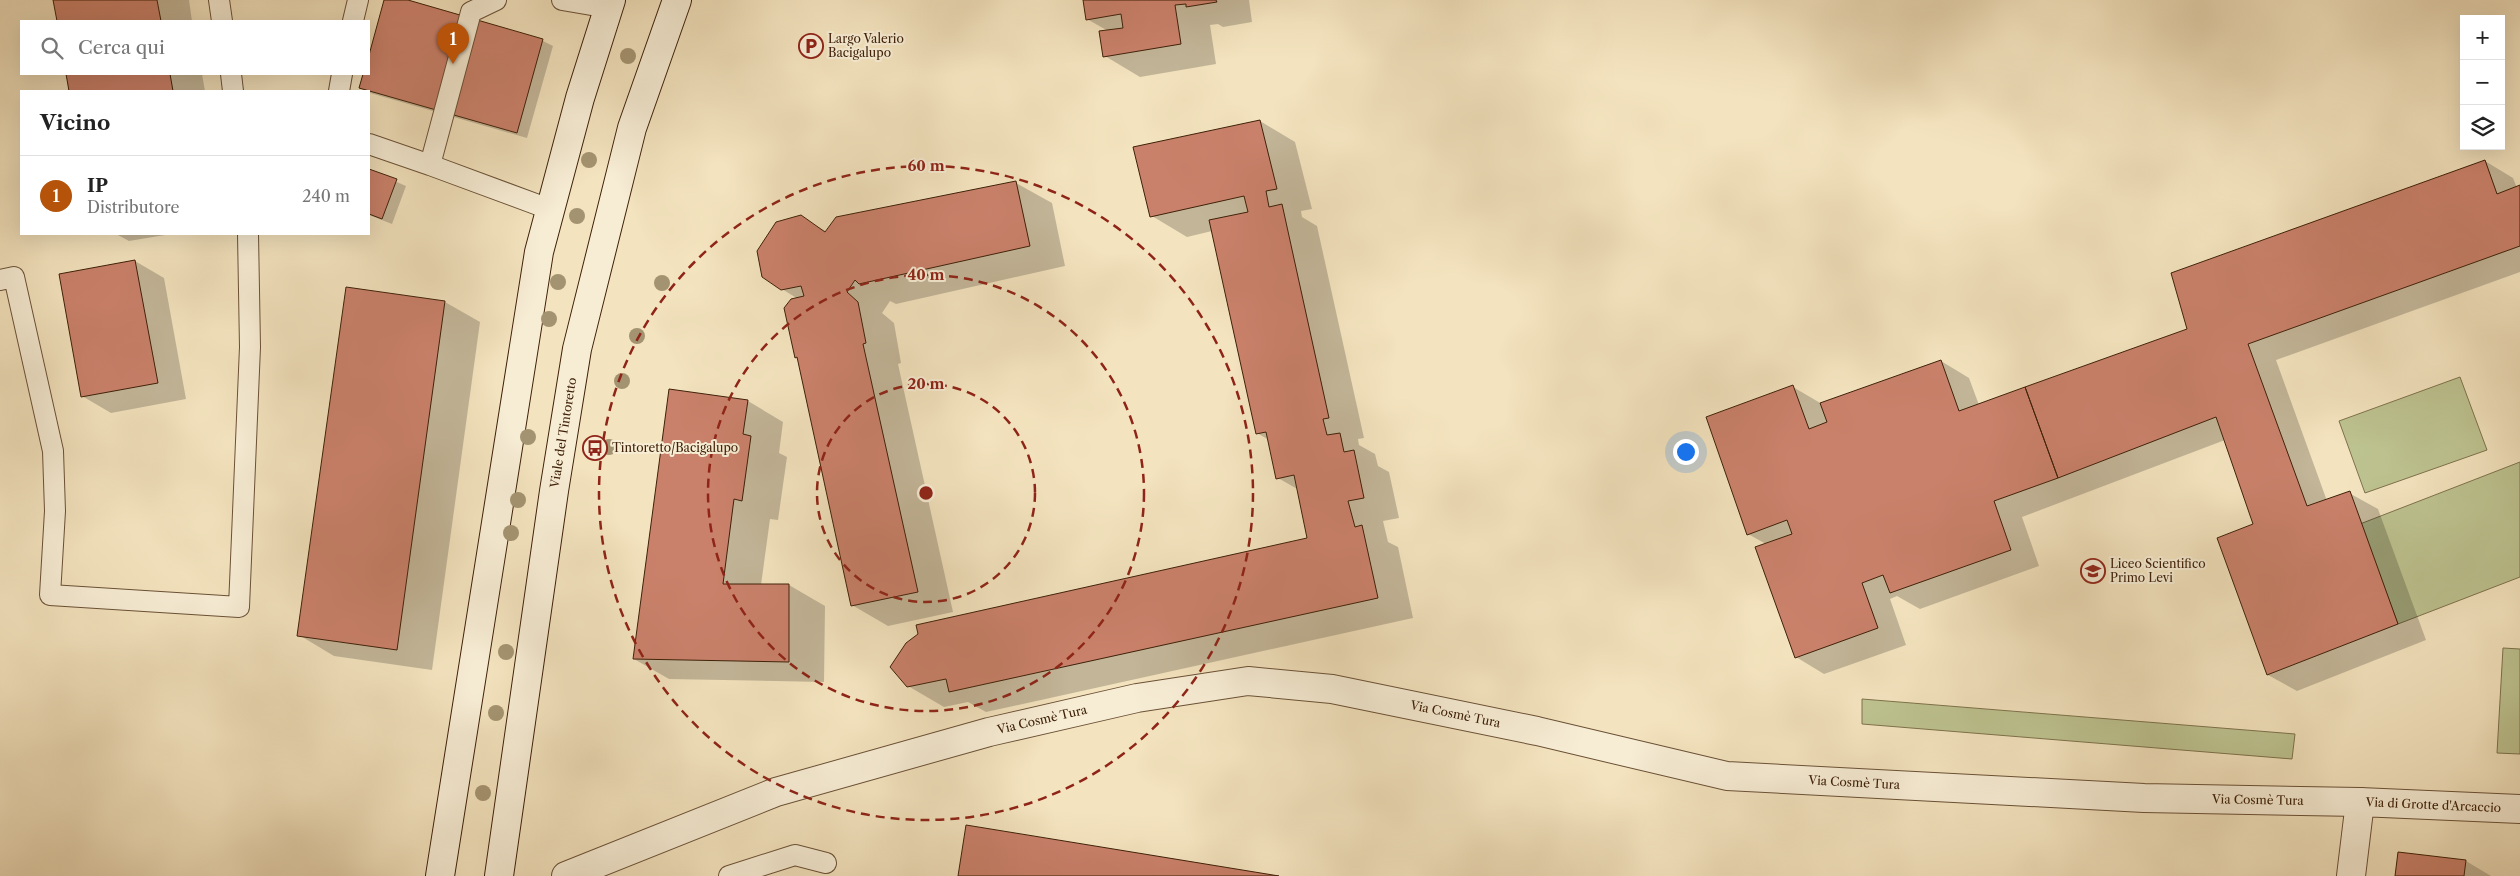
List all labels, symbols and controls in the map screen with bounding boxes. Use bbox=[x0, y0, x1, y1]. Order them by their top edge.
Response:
map controls bbox=[2460, 15, 2505, 150]
button: + bbox=[2460, 15, 2505, 60]
search box bbox=[20, 20, 370, 75]
pin: 1 bbox=[437, 23, 469, 64]
place label: Largo Valerio Bacigalupo bbox=[828, 31, 904, 60]
parking icon: Largo Valerio Bacigalupo bbox=[798, 33, 824, 59]
icon: search bbox=[38, 34, 66, 62]
text: Cerca qui bbox=[78, 36, 165, 59]
button: − bbox=[2460, 60, 2505, 105]
button: layers bbox=[2460, 105, 2505, 150]
text: Vicino bbox=[40, 110, 110, 135]
text: 60 m bbox=[907, 156, 945, 175]
text: IP bbox=[87, 174, 108, 197]
text: 1 bbox=[52, 186, 60, 206]
text: 240 m bbox=[302, 186, 350, 206]
text: Distributore bbox=[87, 197, 179, 217]
text: 40 m bbox=[907, 265, 945, 284]
text: 20 m bbox=[907, 374, 945, 393]
street label: Viale del Tintoretto bbox=[546, 376, 579, 490]
bus stop icon: Tintoretto/Bacigalupo bbox=[582, 435, 608, 461]
your location bbox=[1673, 439, 1699, 465]
place label: Tintoretto/Bacigalupo bbox=[612, 440, 738, 455]
centre of rings bbox=[917, 484, 935, 502]
place label: Liceo Scientifico Primo Levi bbox=[2110, 556, 2206, 585]
school or university icon: Liceo Scientifico Primo Levi bbox=[2080, 558, 2106, 584]
street label: Via Cosmè Tura bbox=[1408, 697, 1503, 730]
street label: Via Cosmè Tura bbox=[995, 702, 1089, 737]
street label: Via Cosmè Tura bbox=[1807, 772, 1901, 792]
street label: Via Cosmè Tura bbox=[2211, 791, 2305, 808]
street label: Via di Grotte d'Arcaccio bbox=[2364, 794, 2501, 815]

